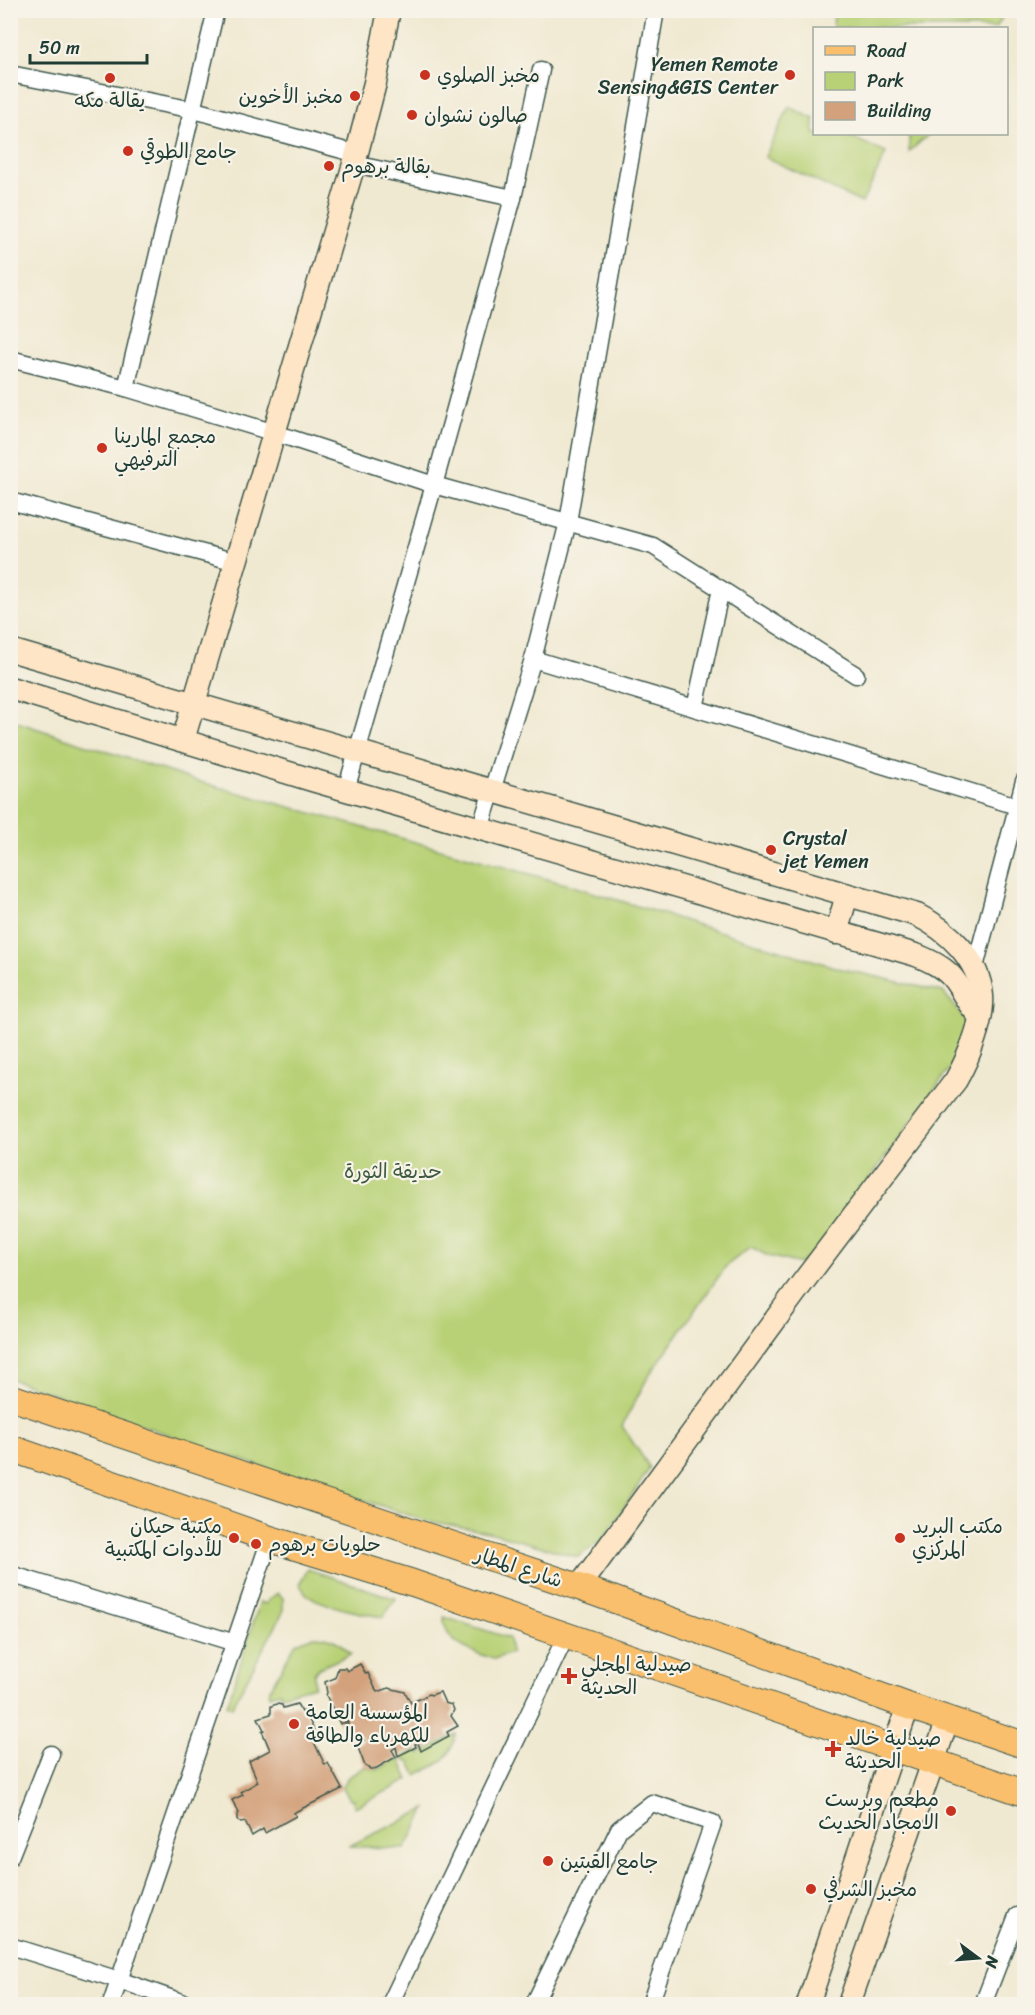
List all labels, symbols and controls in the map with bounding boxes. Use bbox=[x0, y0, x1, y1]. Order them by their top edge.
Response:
scale bar bbox=[30, 27, 147, 65]
legend bbox=[813, 27, 1008, 135]
text: 50 m bbox=[39, 32, 80, 64]
text: Road bbox=[867, 35, 907, 67]
place label: Yemen Remote Sensing&GIS Center bbox=[598, 47, 779, 105]
place label: مخبز الصلوي bbox=[437, 58, 540, 93]
text: Park bbox=[867, 65, 904, 97]
marker: مخبز الصلوي bbox=[418, 68, 432, 82]
marker: Yemen Remote Sensing&GIS Center bbox=[783, 68, 797, 82]
marker: يقالة مكه bbox=[103, 71, 117, 85]
place label: مخبز الأخوين bbox=[239, 79, 343, 114]
place label: يقالة مكه bbox=[75, 83, 145, 118]
marker: مخبز الأخوين bbox=[348, 89, 362, 103]
text: Building bbox=[867, 95, 931, 127]
place label: صالون نشوان bbox=[424, 98, 528, 133]
marker: صالون نشوان bbox=[405, 108, 419, 122]
place label: جامع الطوقي bbox=[140, 134, 237, 169]
marker: جامع الطوقي bbox=[121, 144, 135, 158]
place label: بقالة برهوم bbox=[341, 149, 431, 184]
marker: بقالة برهوم bbox=[322, 159, 336, 173]
place label: مجمع المارينا الترفيهي bbox=[114, 419, 216, 477]
marker: مجمع المارينا الترفيهي bbox=[95, 441, 109, 455]
place label: Crystal jet Yemen bbox=[779, 821, 869, 879]
marker: Crystal jet Yemen bbox=[764, 843, 778, 857]
park label: حديقة الثورة bbox=[344, 1154, 442, 1189]
place label: مكتبة حيكان للأدوات المكتبية bbox=[105, 1509, 222, 1567]
place label: مكتب البريد المركزي bbox=[912, 1509, 1003, 1567]
place label: حلويات برهوم bbox=[268, 1527, 381, 1562]
marker: مكتبة حيكان للأدوات المكتبية bbox=[227, 1531, 241, 1545]
marker: مكتب البريد المركزي bbox=[893, 1531, 907, 1545]
street label: شارع المطار bbox=[469, 1536, 567, 1598]
marker: حلويات برهوم bbox=[249, 1537, 263, 1551]
place label: صيدلية المجلي الحديثة bbox=[581, 1647, 692, 1705]
marker: صيدلية المجلي الحديثة bbox=[562, 1669, 576, 1683]
place label: المؤسسة العامة للكهرباء والطاقة bbox=[306, 1695, 429, 1753]
marker: المؤسسة العامة للكهرباء والطاقة bbox=[287, 1717, 301, 1731]
place label: صيدلية خالد الحديثة bbox=[845, 1721, 941, 1779]
marker: صيدلية خالد الحديثة bbox=[826, 1742, 840, 1756]
place label: مطعم وبرست الامجاد الحديث bbox=[818, 1782, 939, 1840]
marker: مطعم وبرست الامجاد الحديث bbox=[944, 1804, 958, 1818]
place label: جامع القبتين bbox=[560, 1844, 658, 1879]
marker: جامع القبتين bbox=[541, 1854, 555, 1868]
place label: مخبز الشرفي bbox=[823, 1872, 917, 1907]
marker: مخبز الشرفي bbox=[804, 1882, 818, 1896]
north arrow bbox=[948, 1928, 1008, 1988]
text: N bbox=[976, 1952, 1008, 1972]

